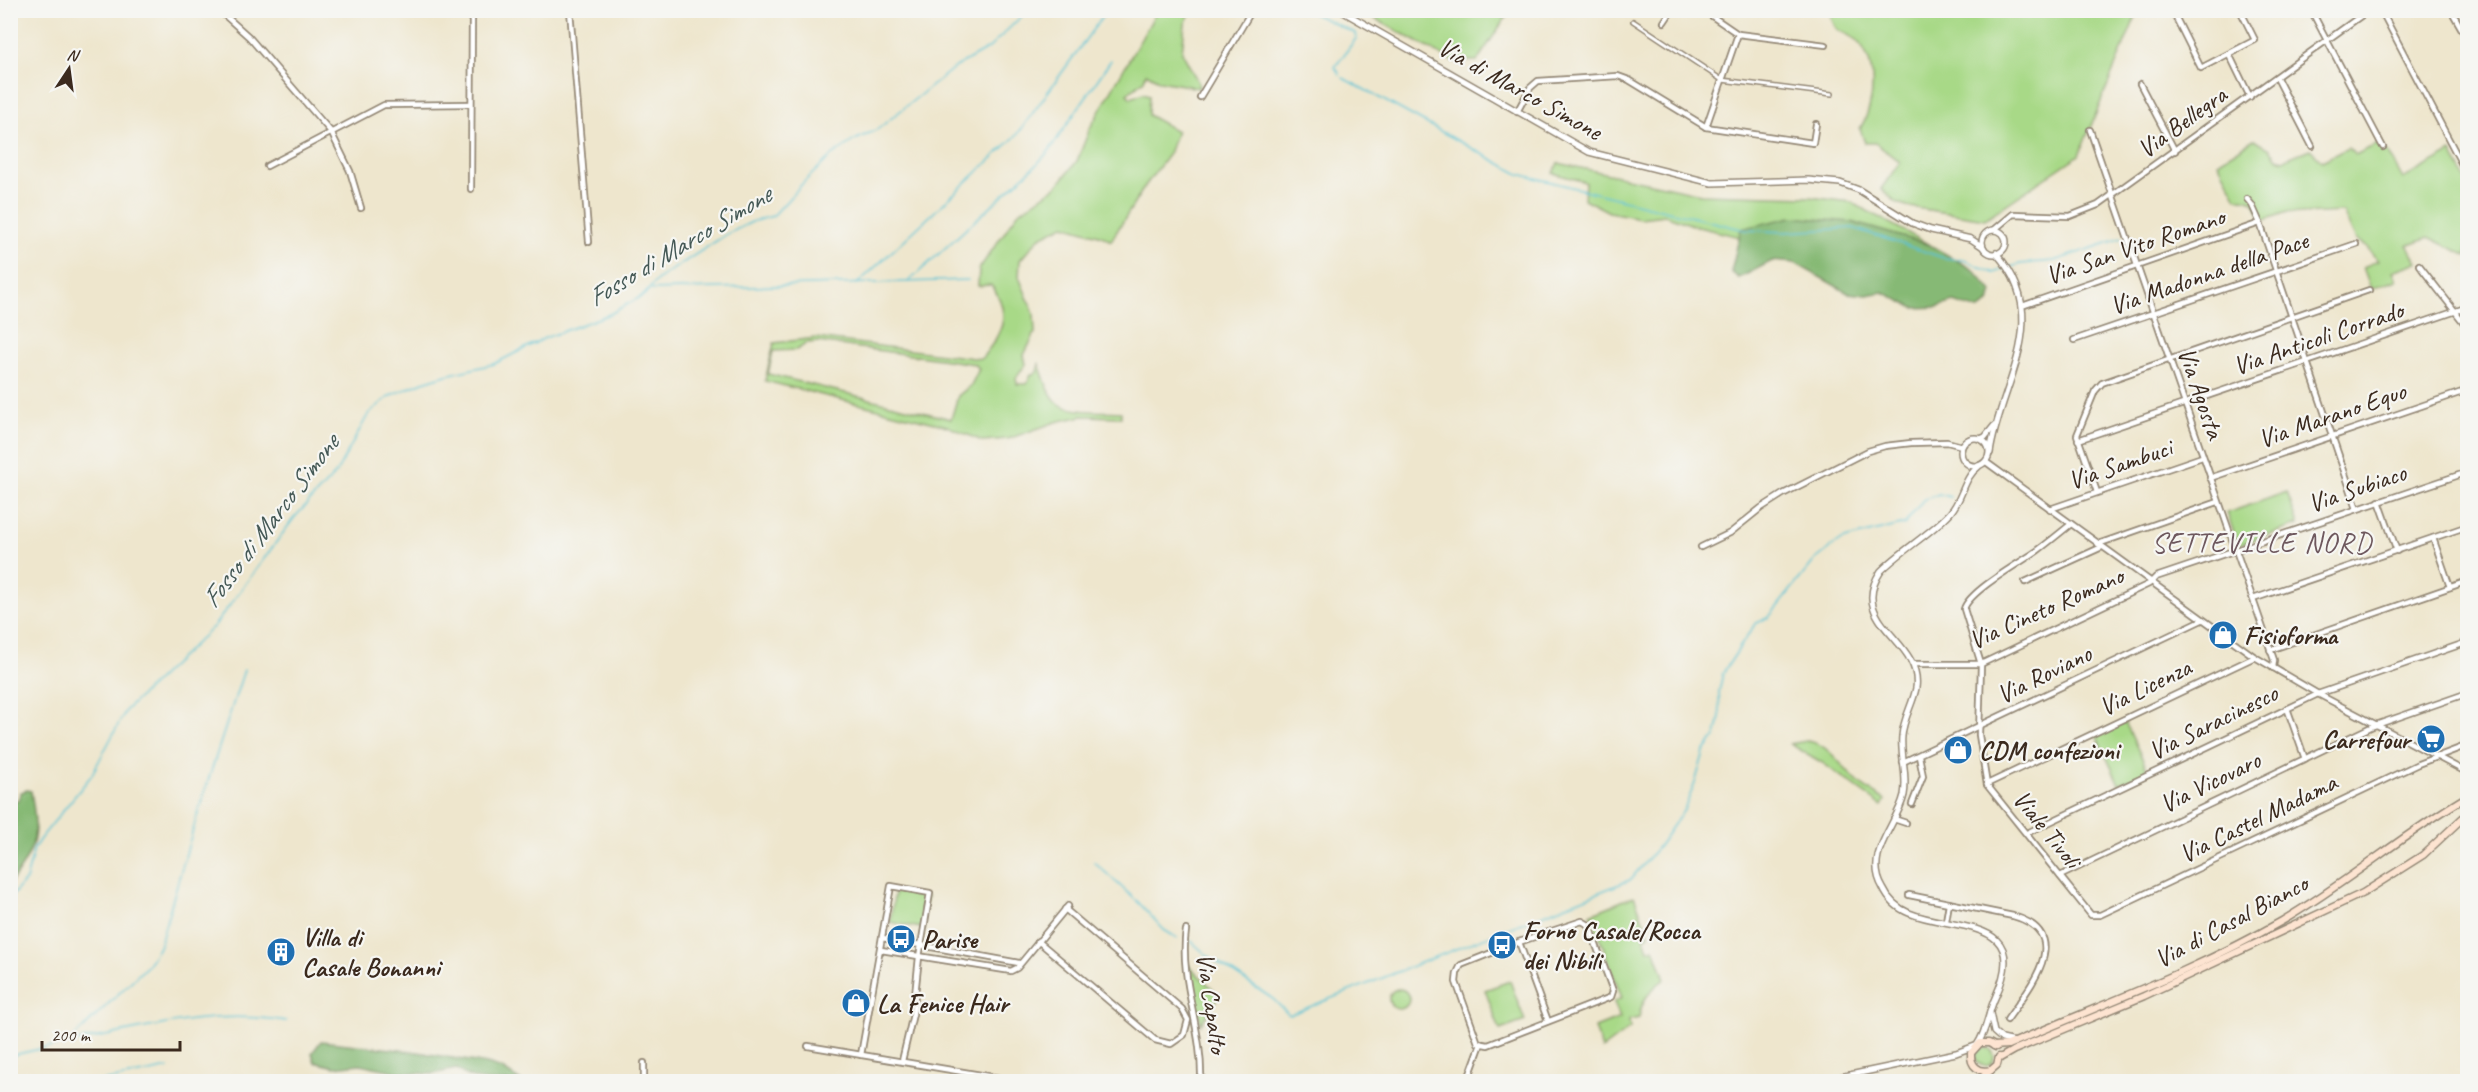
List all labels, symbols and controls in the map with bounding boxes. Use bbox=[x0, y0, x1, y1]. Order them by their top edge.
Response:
street label: Via di Marco Simone bbox=[1432, 30, 1609, 148]
north arrow bbox=[39, 39, 99, 99]
text: N bbox=[65, 45, 82, 67]
street label: Via Bellegra bbox=[2131, 78, 2234, 165]
water label: Fosso di Marco Simone bbox=[581, 176, 781, 314]
street label: Via San Vito Romano bbox=[2041, 199, 2231, 292]
street label: Via Madonna della Pace bbox=[2106, 223, 2314, 322]
street label: Via Anticoli Corrado bbox=[2229, 293, 2410, 383]
street label: Via Agosta bbox=[2170, 343, 2233, 445]
street label: Via Marano Equo bbox=[2254, 374, 2412, 456]
water label: Fosso di Marco Simone bbox=[194, 424, 349, 614]
street label: Via Sambuci bbox=[2064, 430, 2179, 497]
street label: Via Subiaco bbox=[2304, 455, 2412, 520]
district label: SETTEVILLE NORD bbox=[2152, 525, 2374, 560]
street label: Via Cineto Romano bbox=[1964, 558, 2131, 657]
shop icon: Fisioforma bbox=[2207, 619, 2239, 651]
place label: Fisioforma bbox=[2244, 619, 2339, 652]
street label: Via Roviano bbox=[1991, 636, 2098, 711]
street label: Via Licenza bbox=[2094, 650, 2198, 723]
street label: Via Saracinesco bbox=[2143, 676, 2285, 767]
place label: Carrefour bbox=[2322, 723, 2413, 756]
supermarket icon: Carrefour bbox=[2415, 723, 2447, 755]
shop icon: CDM confezioni bbox=[1942, 734, 1974, 766]
place label: CDM confezioni bbox=[1979, 734, 2122, 767]
street label: Via Vicovaro bbox=[2154, 743, 2267, 820]
street label: Via Castel Madama bbox=[2174, 765, 2344, 870]
street label: Viale Tivoli bbox=[2006, 783, 2090, 877]
street label: Via di Casal Bianco bbox=[2149, 865, 2316, 975]
place label: Forno Casale/Rocca dei Nibili bbox=[1523, 914, 1702, 977]
place label: Villa di Casale Bonanni bbox=[302, 921, 444, 984]
bus stop icon: Parise bbox=[885, 923, 917, 955]
place label: Parise bbox=[922, 923, 979, 956]
bus stop icon: Forno Casale/Rocca dei Nibili bbox=[1486, 929, 1518, 961]
building icon: Villa di Casale Bonanni bbox=[265, 936, 297, 968]
street label: Via Capalto bbox=[1189, 951, 1236, 1058]
shop icon: La Fenice Hair bbox=[840, 987, 872, 1019]
place label: La Fenice Hair bbox=[877, 987, 1011, 1020]
scale bar bbox=[42, 1014, 180, 1052]
text: 200 m bbox=[51, 1024, 92, 1046]

